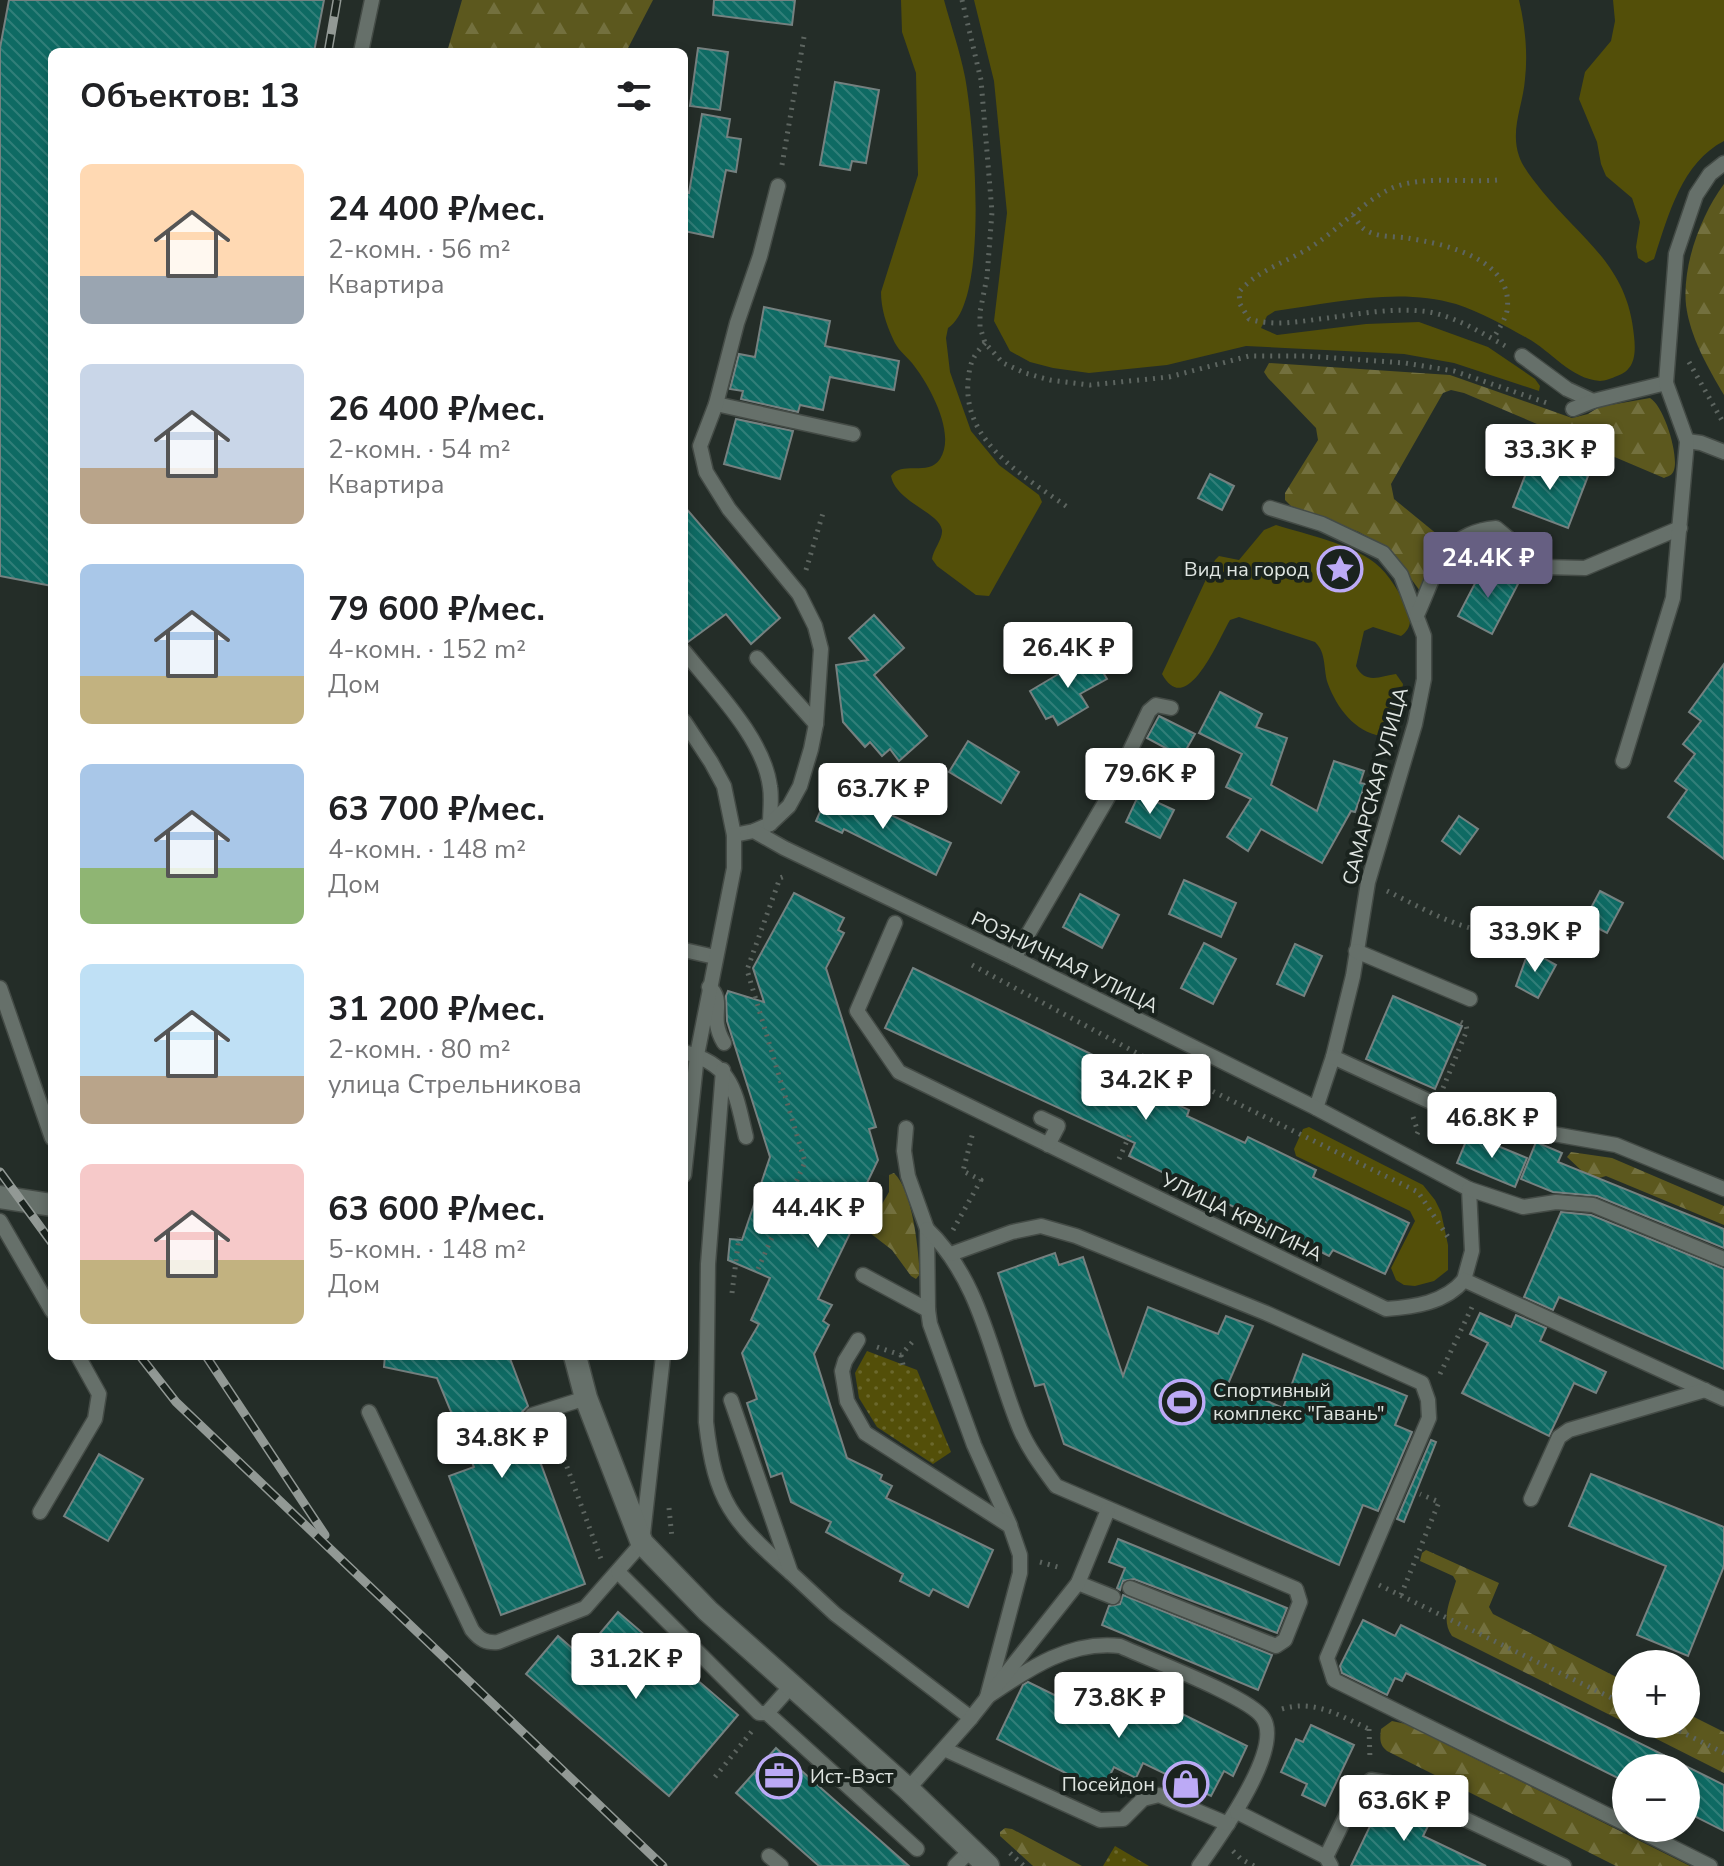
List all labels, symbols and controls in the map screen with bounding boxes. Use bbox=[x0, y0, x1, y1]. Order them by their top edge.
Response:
text: Объектов: 13 bbox=[80, 73, 300, 119]
icon: filters bbox=[612, 74, 656, 118]
text: 24 400 ₽/мес. bbox=[328, 186, 545, 232]
icon: home bbox=[144, 196, 240, 292]
text: 2-комн. · 56 m² bbox=[328, 232, 511, 267]
text: Квартира bbox=[328, 267, 444, 302]
text: 26 400 ₽/мес. bbox=[328, 386, 545, 432]
icon: home bbox=[144, 396, 240, 492]
pin: 33.3K ₽ bbox=[1476, 424, 1624, 492]
text: 2-комн. · 54 m² bbox=[328, 432, 511, 467]
text: 33.3K ₽ bbox=[1503, 432, 1597, 467]
text: Квартира bbox=[328, 467, 444, 502]
pin: 24.4K ₽ bbox=[1414, 532, 1562, 600]
text: 24.4K ₽ bbox=[1441, 540, 1535, 575]
place icon: Вид на город bbox=[1316, 545, 1364, 593]
place label: Вид на город bbox=[1184, 556, 1309, 583]
text: 79 600 ₽/мес. bbox=[328, 586, 545, 632]
icon: home bbox=[144, 596, 240, 692]
pin: 26.4K ₽ bbox=[994, 622, 1142, 690]
text: 26.4K ₽ bbox=[1021, 630, 1115, 665]
text: 4-комн. · 152 m² bbox=[328, 632, 526, 667]
text: Дом bbox=[328, 667, 380, 702]
street label: САМАРСКАЯ УЛИЦА bbox=[1336, 684, 1415, 888]
pin: 79.6K ₽ bbox=[1076, 748, 1224, 816]
text: 79.6K ₽ bbox=[1103, 756, 1197, 791]
pin: 63.7K ₽ bbox=[809, 763, 957, 831]
text: 63.7K ₽ bbox=[836, 771, 930, 806]
text: 63 700 ₽/мес. bbox=[328, 786, 545, 832]
icon: home bbox=[144, 796, 240, 892]
text: 4-комн. · 148 m² bbox=[328, 832, 526, 867]
text: Дом bbox=[328, 867, 380, 902]
street label: РОЗНИЧНАЯ УЛИЦА bbox=[967, 905, 1163, 1020]
pin: 33.9K ₽ bbox=[1461, 906, 1609, 974]
text: 33.9K ₽ bbox=[1488, 914, 1582, 949]
text: 31 200 ₽/мес. bbox=[328, 986, 545, 1032]
icon: home bbox=[144, 996, 240, 1092]
text: 2-комн. · 80 m² bbox=[328, 1032, 511, 1067]
pin: 34.2K ₽ bbox=[1072, 1054, 1220, 1122]
text: 34.2K ₽ bbox=[1099, 1062, 1193, 1097]
text: улица Стрельникова bbox=[328, 1067, 582, 1102]
pin: 46.8K ₽ bbox=[1418, 1092, 1566, 1160]
text: 46.8K ₽ bbox=[1445, 1100, 1539, 1135]
street label: УЛИЦА КРЫГИНА bbox=[1156, 1166, 1327, 1268]
pin: 44.4K ₽ bbox=[744, 1182, 892, 1250]
text: 63 600 ₽/мес. bbox=[328, 1186, 545, 1232]
text: 44.4K ₽ bbox=[771, 1190, 865, 1225]
icon: home bbox=[144, 1196, 240, 1292]
text: 5-комн. · 148 m² bbox=[328, 1232, 526, 1267]
text: Дом bbox=[328, 1267, 380, 1302]
place label: Спортивный комплекс "Гавань" bbox=[1213, 1377, 1385, 1427]
sports icon: Спортивный комплекс "Гавань" bbox=[1158, 1378, 1206, 1426]
pin: 34.8K ₽ bbox=[428, 1412, 576, 1480]
text: 34.8K ₽ bbox=[455, 1420, 549, 1455]
pin: 31.2K ₽ bbox=[562, 1633, 710, 1701]
text: 31.2K ₽ bbox=[589, 1641, 683, 1676]
map controls bbox=[1612, 1650, 1700, 1842]
button: + bbox=[1612, 1650, 1700, 1738]
pin: 73.8K ₽ bbox=[1045, 1672, 1193, 1740]
text: 73.8K ₽ bbox=[1072, 1680, 1166, 1715]
office icon: Ист-Вэст bbox=[755, 1752, 803, 1800]
button: − bbox=[1612, 1754, 1700, 1842]
shop icon: Посейдон bbox=[1162, 1760, 1210, 1808]
place label: Ист-Вэст bbox=[810, 1763, 893, 1790]
place label: Посейдон bbox=[1062, 1771, 1155, 1798]
pin: 63.6K ₽ bbox=[1330, 1775, 1478, 1843]
text: 63.6K ₽ bbox=[1357, 1783, 1451, 1818]

